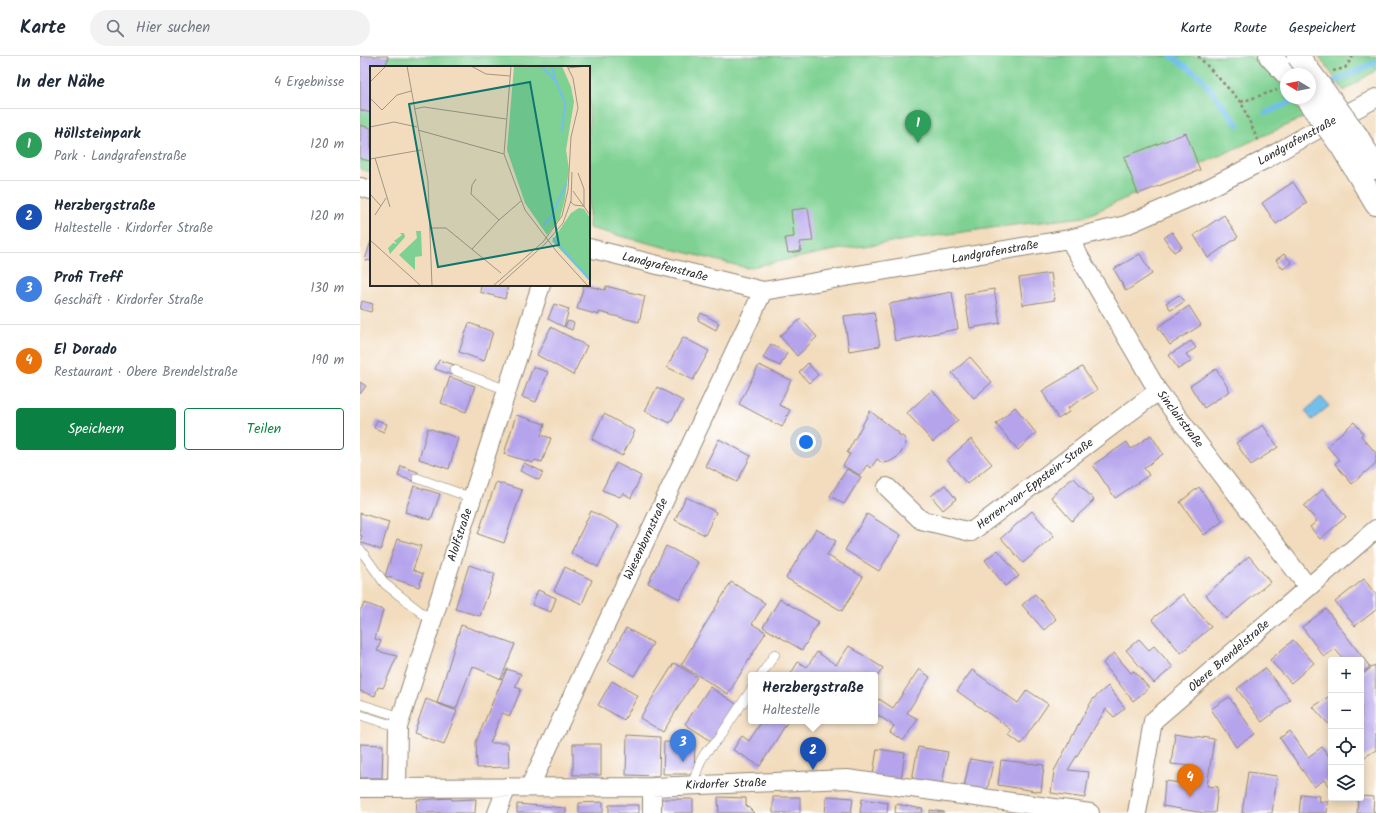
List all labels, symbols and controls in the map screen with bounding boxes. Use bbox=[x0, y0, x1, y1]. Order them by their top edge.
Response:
search box bbox=[90, 10, 370, 46]
text: Karte bbox=[20, 13, 66, 43]
text: Hier suchen bbox=[136, 16, 210, 40]
icon: search bbox=[104, 17, 126, 39]
text: Karte bbox=[1181, 17, 1212, 39]
text: Route bbox=[1234, 17, 1267, 39]
text: Gespeichert bbox=[1289, 17, 1356, 39]
inset map bbox=[370, 66, 590, 286]
north arrow bbox=[1280, 68, 1316, 104]
text: In der Nähe bbox=[16, 69, 105, 96]
text: 4 Ergebnisse bbox=[274, 72, 344, 93]
pin: 1 bbox=[905, 110, 931, 143]
street label: Landgrafenstraße bbox=[1254, 111, 1341, 171]
text: Höllsteinpark bbox=[54, 122, 140, 146]
text: 1 bbox=[27, 134, 31, 155]
text: 120 m bbox=[310, 134, 344, 155]
text: Park · Landgrafenstraße bbox=[54, 146, 186, 167]
text: Herzbergstraße bbox=[54, 194, 155, 218]
text: 2 bbox=[25, 206, 33, 227]
text: 120 m bbox=[310, 206, 344, 227]
text: Haltestelle · Kirdorfer Straße bbox=[54, 218, 213, 239]
street label: Landgrafenstraße bbox=[950, 235, 1041, 269]
street label: Landgrafenstraße bbox=[620, 247, 711, 287]
text: Profi Treff bbox=[54, 266, 122, 290]
text: 3 bbox=[25, 278, 33, 299]
text: 130 m bbox=[310, 278, 344, 299]
text: Geschäft · Kirdorfer Straße bbox=[54, 290, 203, 311]
text: El Dorado bbox=[54, 338, 117, 362]
text: 4 bbox=[25, 350, 33, 371]
text: 190 m bbox=[312, 350, 344, 371]
text: Restaurant · Obere Brendelstraße bbox=[54, 362, 238, 383]
street label: Sinclairstraße bbox=[1152, 386, 1208, 452]
button: Speichern bbox=[16, 408, 176, 450]
button: Teilen bbox=[184, 408, 344, 450]
your location bbox=[796, 432, 816, 452]
street label: Herren-von-Eppstein-Straße bbox=[972, 433, 1098, 534]
street label: Wiesenbornstraße bbox=[619, 494, 674, 583]
street label: Alolfstraße bbox=[442, 505, 478, 564]
street label: Obere Brendelstraße bbox=[1184, 615, 1274, 697]
map controls bbox=[1328, 657, 1364, 801]
button: + bbox=[1328, 657, 1364, 693]
popup bbox=[748, 672, 878, 724]
text: Herzbergstraße bbox=[762, 676, 864, 700]
button: − bbox=[1328, 693, 1364, 729]
text: Haltestelle bbox=[762, 700, 820, 721]
pin: 3 bbox=[670, 729, 696, 762]
button: locate bbox=[1328, 729, 1364, 765]
pin: 2 bbox=[800, 737, 826, 770]
pin: 4 bbox=[1177, 764, 1203, 797]
button: layers bbox=[1328, 765, 1364, 801]
street label: Kirdorfer Straße bbox=[685, 773, 767, 795]

